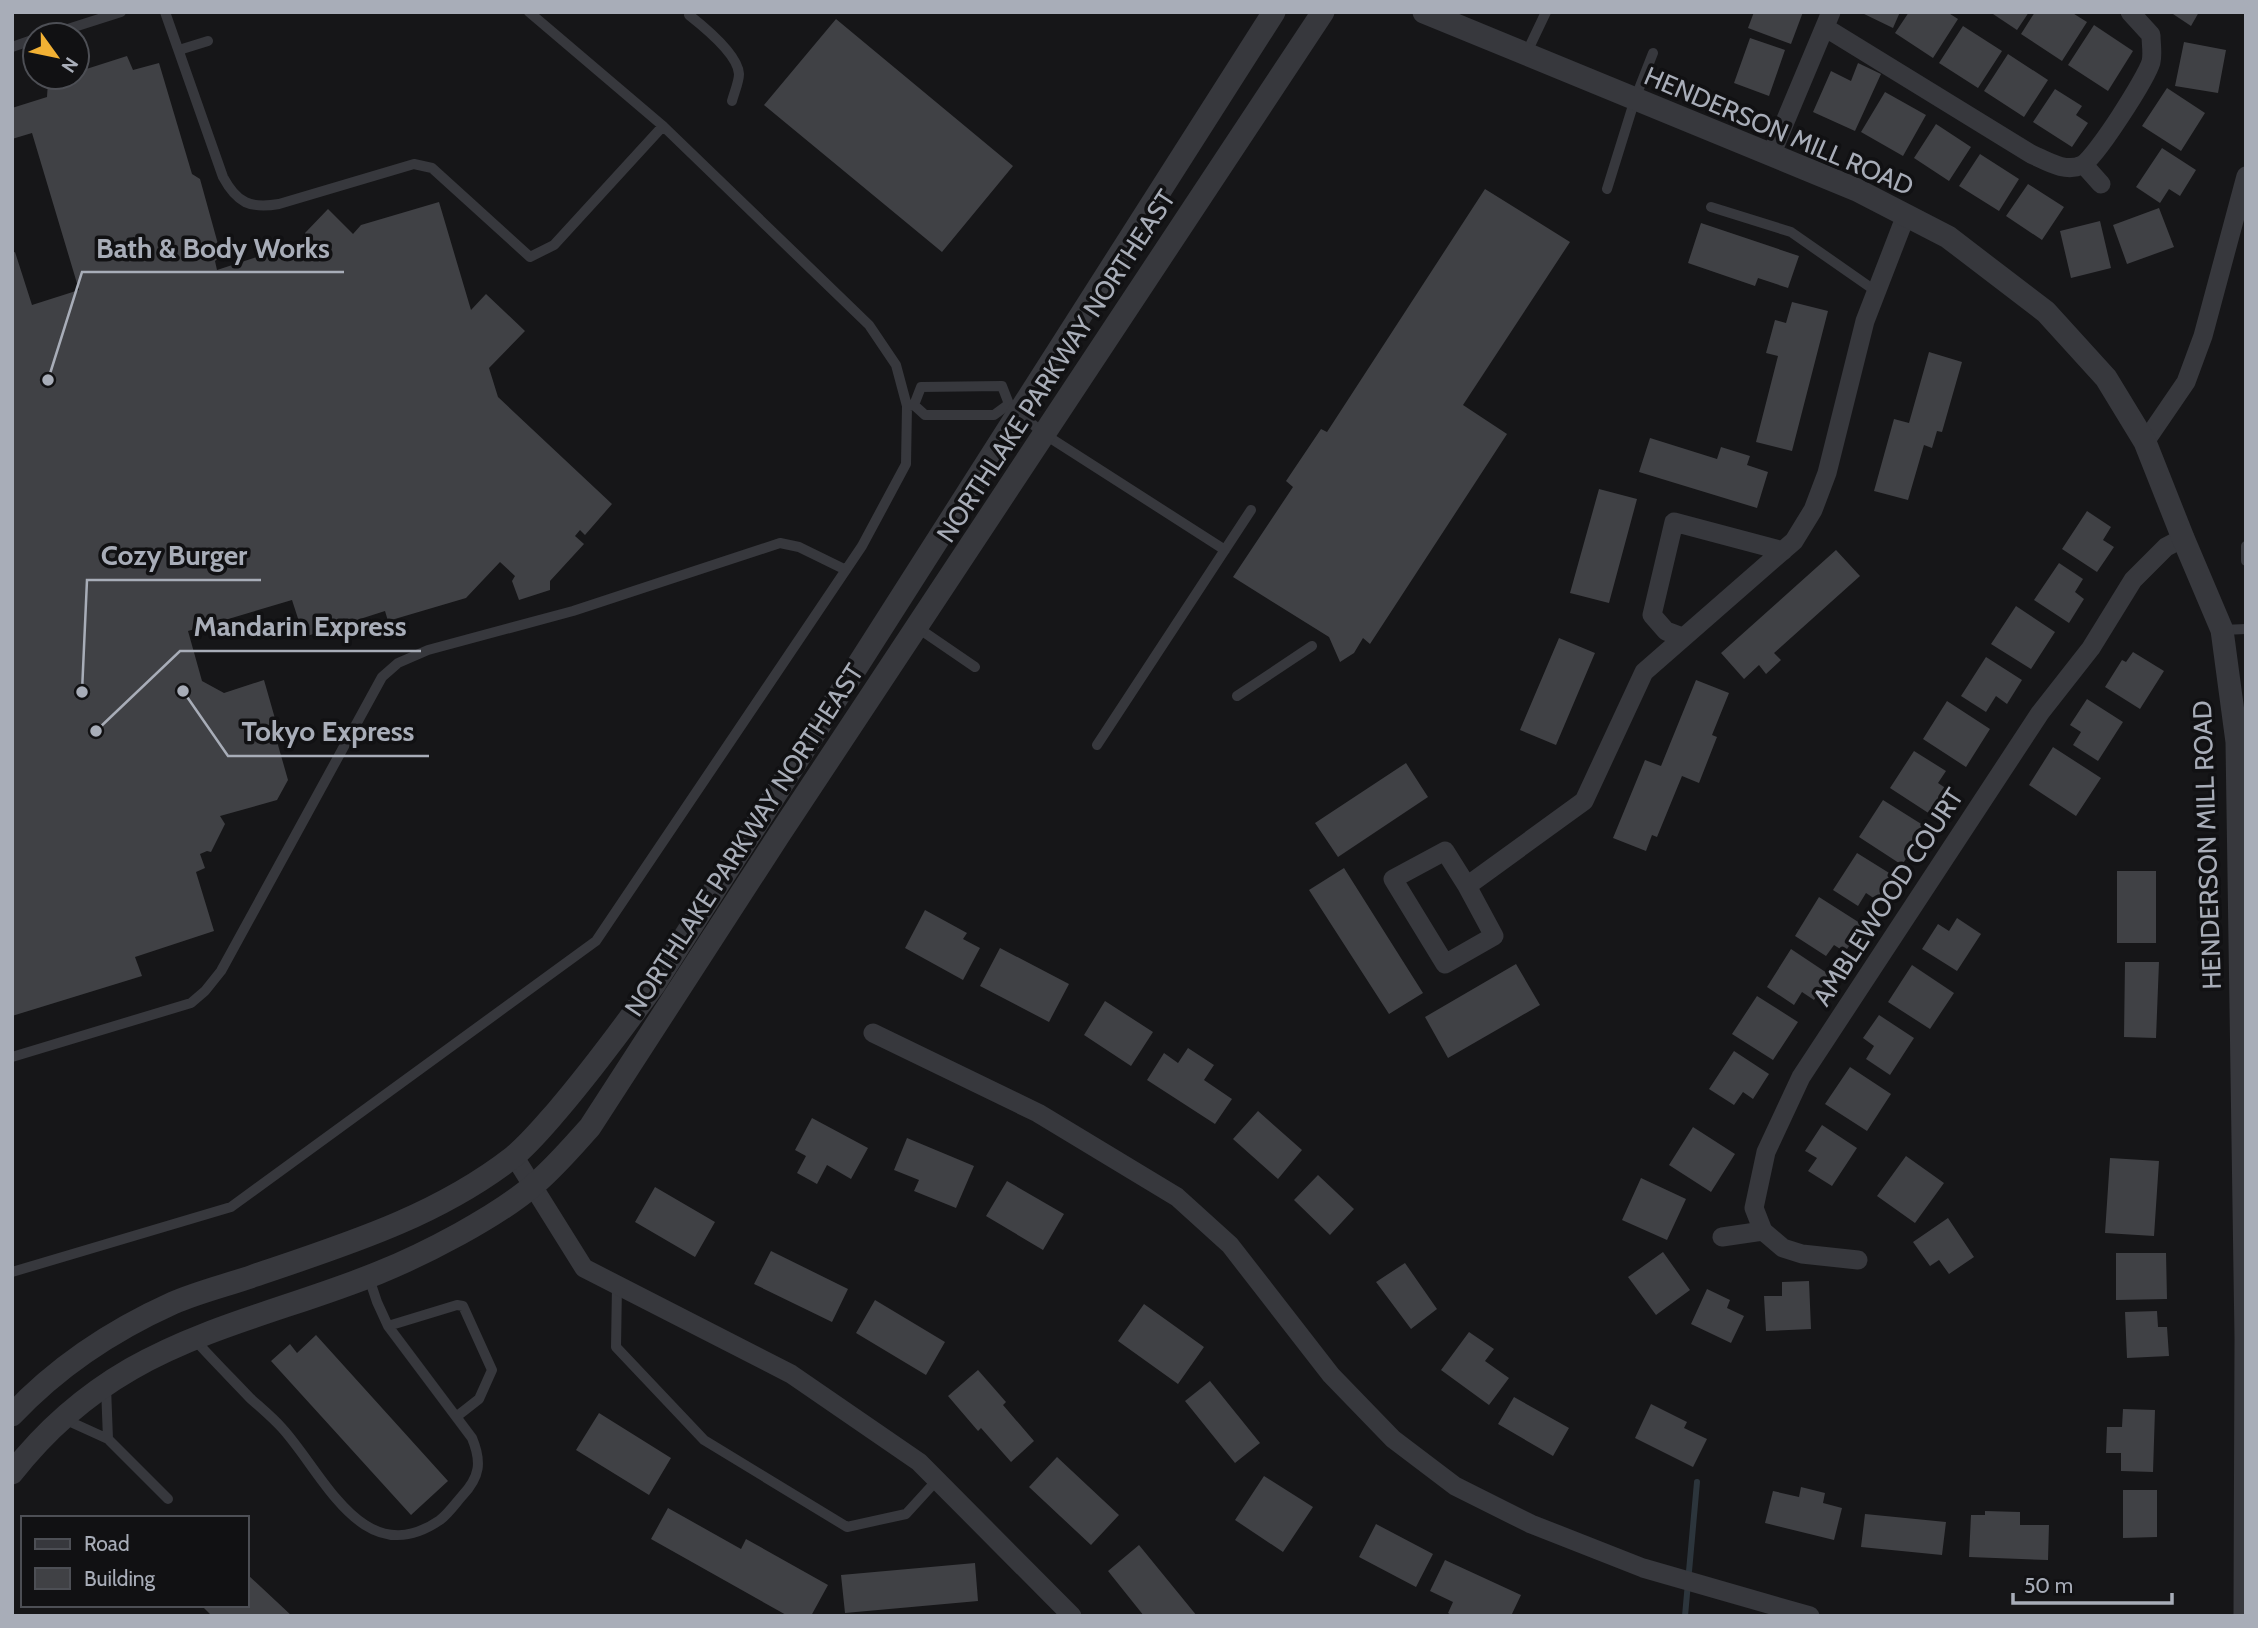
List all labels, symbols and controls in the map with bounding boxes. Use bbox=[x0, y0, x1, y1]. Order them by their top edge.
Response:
north arrow bbox=[21, 21, 91, 91]
text: N bbox=[57, 53, 83, 77]
street label: HENDERSON MILL ROAD bbox=[1640, 60, 1918, 202]
street label: NORTHLAKE PARKWAY NORTHEAST bbox=[930, 184, 1182, 548]
callout: Bath & Body Works bbox=[82, 223, 344, 272]
text: Bath & Body Works bbox=[96, 231, 330, 265]
callout: Cozy Burger bbox=[87, 531, 261, 580]
text: Cozy Burger bbox=[101, 538, 248, 572]
callout: Mandarin Express bbox=[180, 602, 421, 651]
text: Mandarin Express bbox=[194, 609, 407, 643]
street label: NORTHLAKE PARKWAY NORTHEAST bbox=[618, 658, 870, 1022]
street label: HENDERSON MILL ROAD bbox=[2186, 700, 2228, 990]
callout: Tokyo Express bbox=[228, 707, 429, 756]
text: Tokyo Express bbox=[242, 714, 415, 748]
street label: AMBLEWOOD COURT bbox=[1806, 782, 1970, 1012]
legend bbox=[21, 1516, 248, 1607]
text: Road bbox=[84, 1531, 130, 1556]
scale bar bbox=[2013, 1562, 2172, 1606]
text: Building bbox=[84, 1566, 156, 1591]
text: 50 m bbox=[2024, 1573, 2073, 1598]

